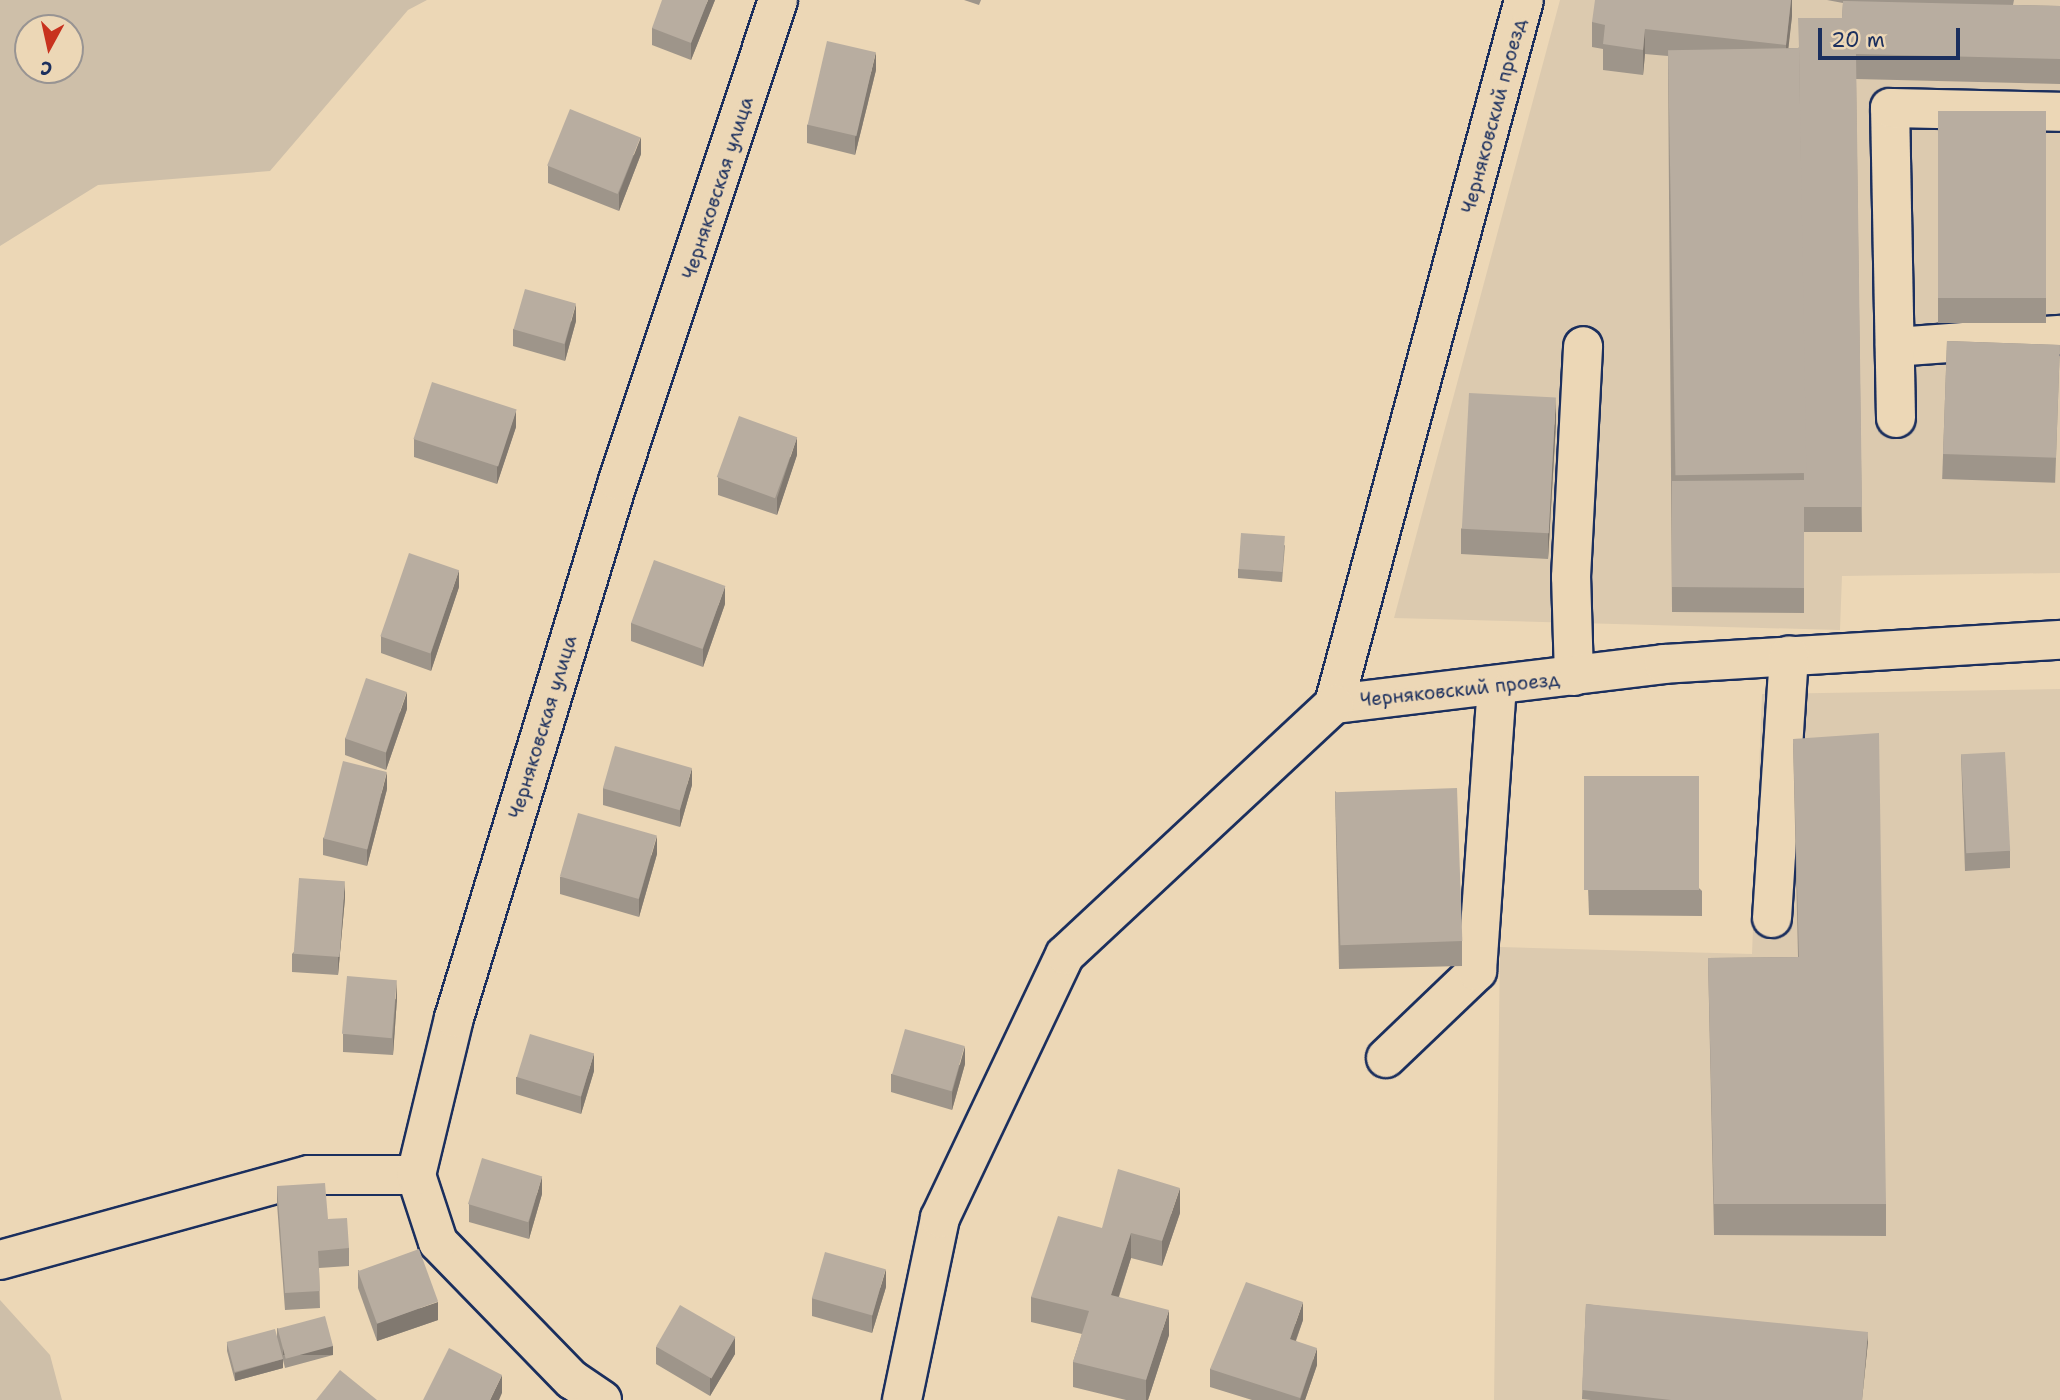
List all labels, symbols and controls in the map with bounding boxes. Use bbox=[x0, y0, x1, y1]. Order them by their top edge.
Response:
north arrow bbox=[14, 14, 84, 84]
scale bar bbox=[1822, 14, 1964, 58]
street label: Черняковский проезд bbox=[1457, 16, 1531, 216]
text: 20 m bbox=[1831, 26, 1885, 54]
text: С bbox=[39, 55, 54, 82]
street label: Черняковская улица bbox=[678, 94, 758, 282]
street label: Черняковская улица bbox=[504, 633, 582, 821]
street label: Черняковский проезд bbox=[1359, 668, 1561, 712]

